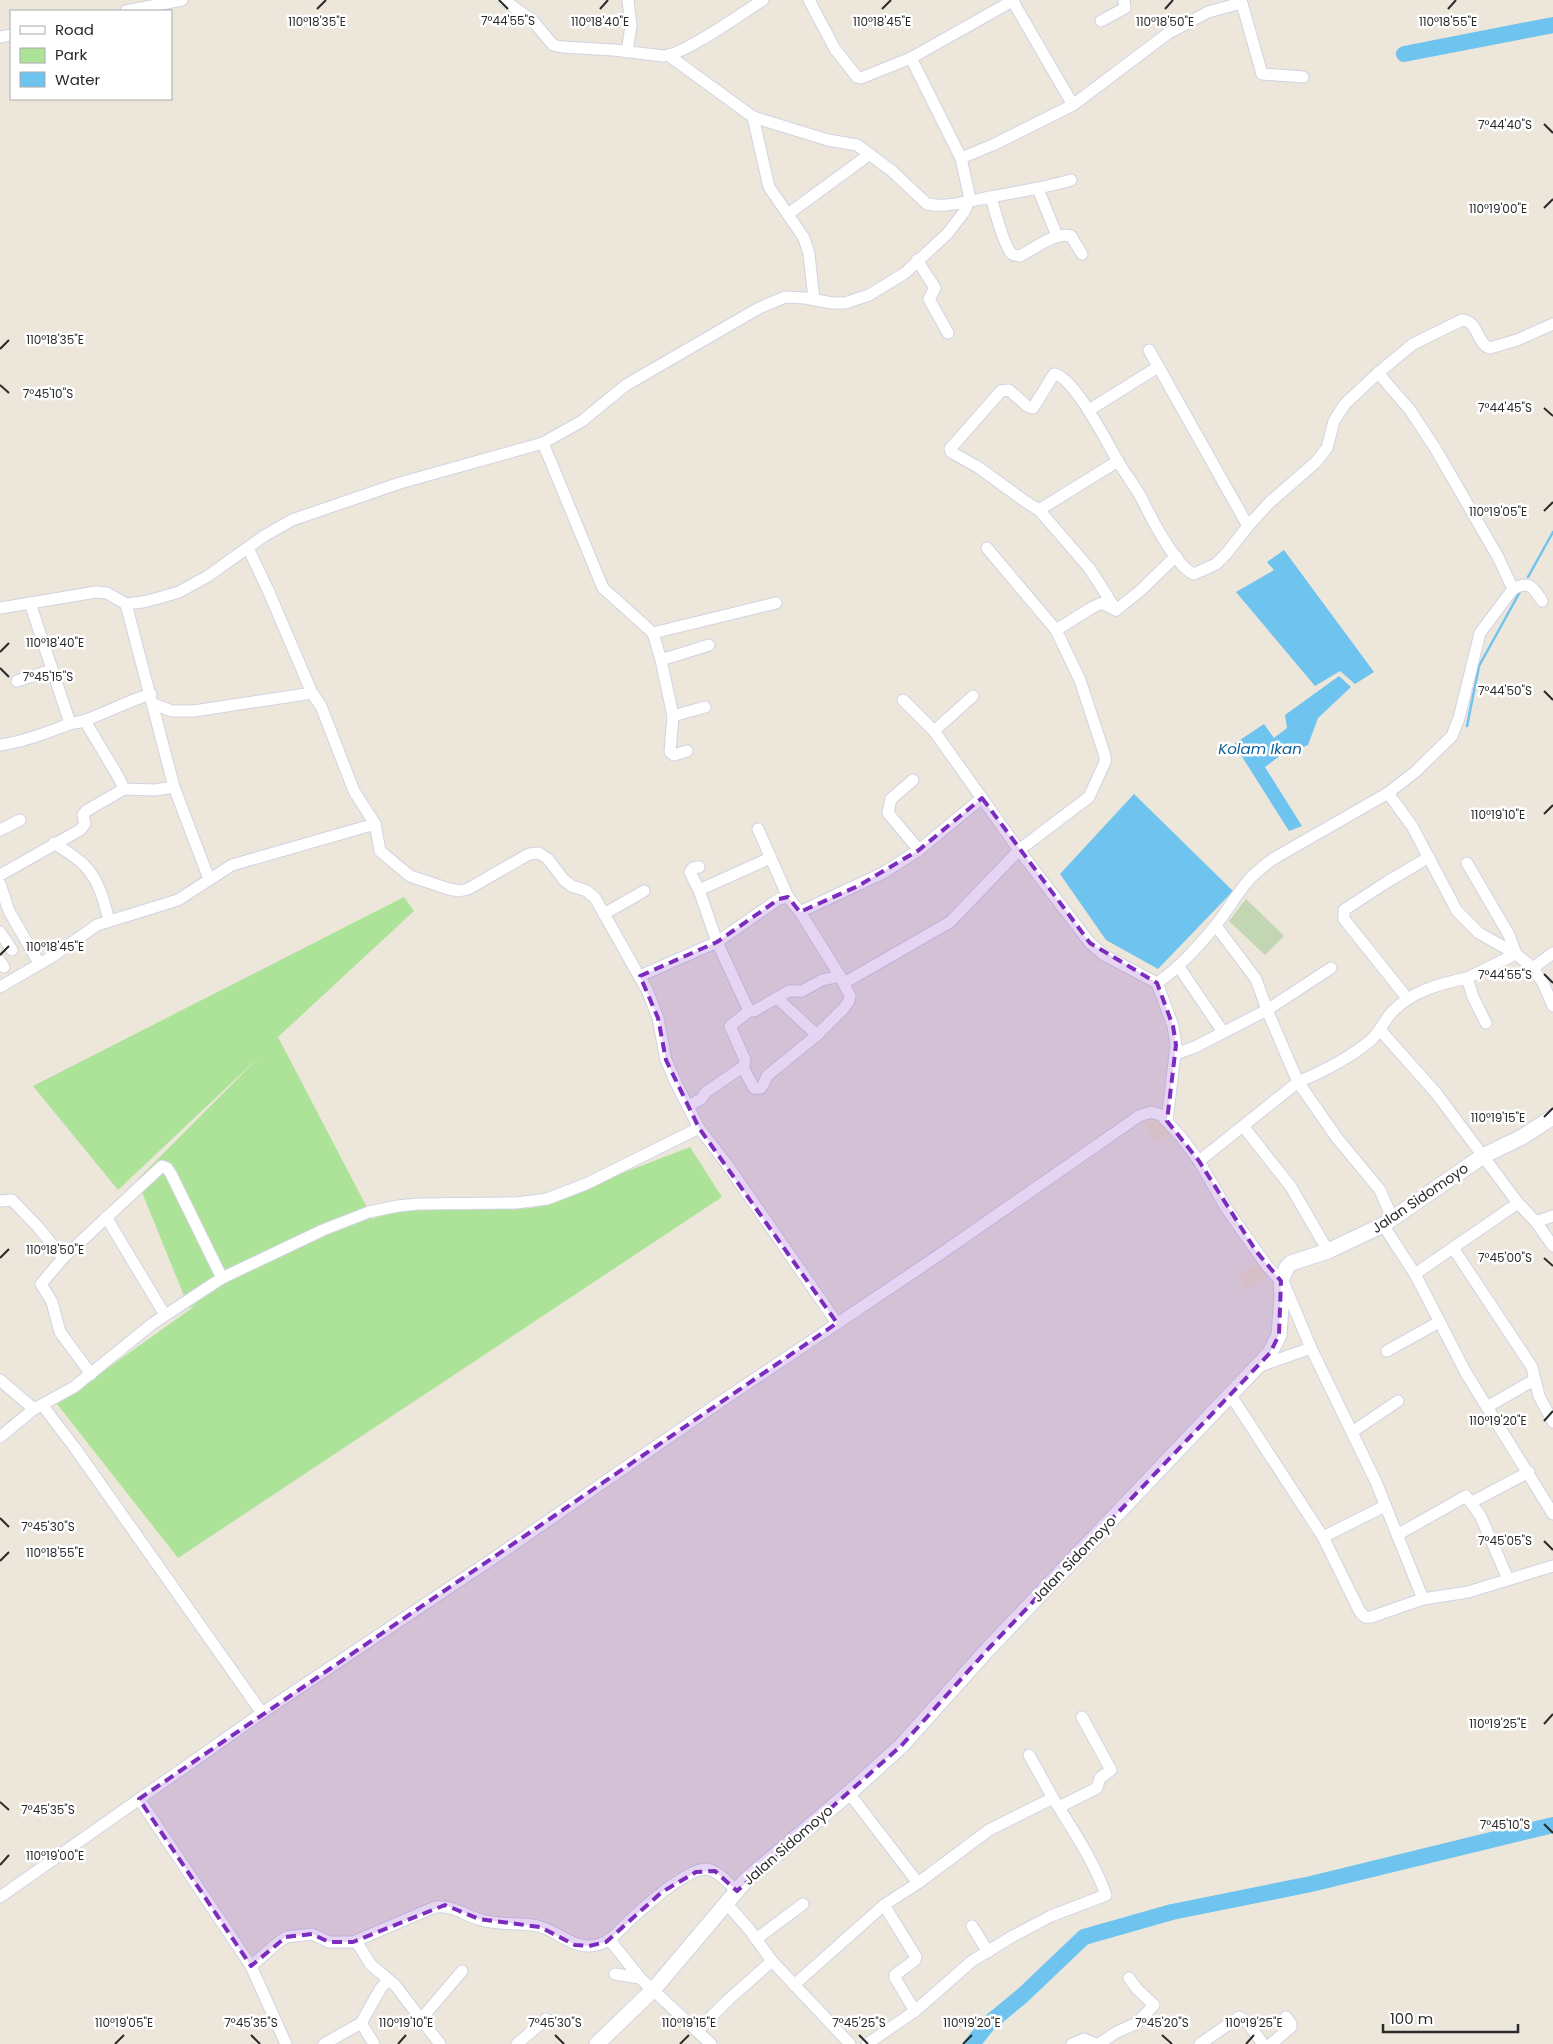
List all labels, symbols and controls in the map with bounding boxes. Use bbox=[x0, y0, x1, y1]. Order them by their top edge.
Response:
legend bbox=[10, 10, 172, 100]
text: 7°44'55"S bbox=[481, 12, 535, 29]
text: 110°18'35"E bbox=[288, 13, 346, 30]
text: 110°18'40"E bbox=[571, 13, 629, 30]
text: 110°18'45"E bbox=[853, 13, 911, 30]
text: 110°18'50"E bbox=[1136, 13, 1194, 30]
text: 110°18'55"E bbox=[1419, 13, 1477, 30]
text: Road bbox=[55, 19, 94, 40]
text: Park bbox=[55, 44, 87, 65]
text: Water bbox=[55, 69, 101, 90]
text: 7°44'40"S bbox=[1478, 116, 1532, 133]
text: 110°19'00"E bbox=[1469, 200, 1527, 217]
text: 110°18'35"E bbox=[26, 331, 84, 348]
text: 7°45'10"S bbox=[23, 385, 73, 402]
text: 7°44'45"S bbox=[1478, 399, 1532, 416]
text: 110°19'05"E bbox=[1469, 503, 1527, 520]
text: 110°18'40"E bbox=[26, 634, 84, 651]
text: 7°45'15"S bbox=[23, 668, 73, 685]
text: 7°44'50"S bbox=[1478, 682, 1532, 699]
water label: Kolam Ikan bbox=[1218, 738, 1302, 759]
text: 110°19'10"E bbox=[1471, 806, 1525, 823]
text: 110°18'45"E bbox=[26, 938, 84, 955]
text: 7°44'55"S bbox=[1478, 966, 1532, 983]
text: 110°19'15"E bbox=[1471, 1109, 1525, 1126]
street label: Jalan Sidomoyo bbox=[1368, 1158, 1472, 1238]
text: 110°18'50"E bbox=[26, 1241, 84, 1258]
text: 7°45'00"S bbox=[1478, 1249, 1532, 1266]
text: 110°19'20"E bbox=[1469, 1412, 1527, 1429]
street label: Jalan Sidomoyo bbox=[1028, 1511, 1120, 1607]
text: 7°45'30"S bbox=[21, 1518, 75, 1535]
text: 7°45'05"S bbox=[1478, 1532, 1532, 1549]
text: 110°18'55"E bbox=[26, 1544, 84, 1561]
text: 110°19'25"E bbox=[1469, 1715, 1527, 1732]
street label: Jalan Sidomoyo bbox=[739, 1800, 837, 1890]
text: 7°45'35"S bbox=[21, 1801, 75, 1818]
text: 7°45'10"S bbox=[1480, 1816, 1530, 1833]
text: 110°19'00"E bbox=[26, 1847, 84, 1864]
scale bar bbox=[1383, 2002, 1518, 2034]
text: 100 m bbox=[1390, 2008, 1433, 2029]
text: 110°19'05"E bbox=[95, 2014, 153, 2031]
text: 7°45'35"S bbox=[224, 2014, 278, 2031]
text: 110°19'10"E bbox=[379, 2014, 433, 2031]
text: 7°45'30"S bbox=[528, 2014, 582, 2031]
text: 110°19'15"E bbox=[662, 2014, 716, 2031]
text: 7°45'25"S bbox=[832, 2014, 886, 2031]
text: 110°19'20"E bbox=[943, 2014, 1001, 2031]
text: 7°45'20"S bbox=[1135, 2014, 1189, 2031]
text: 110°19'25"E bbox=[1225, 2014, 1283, 2031]

